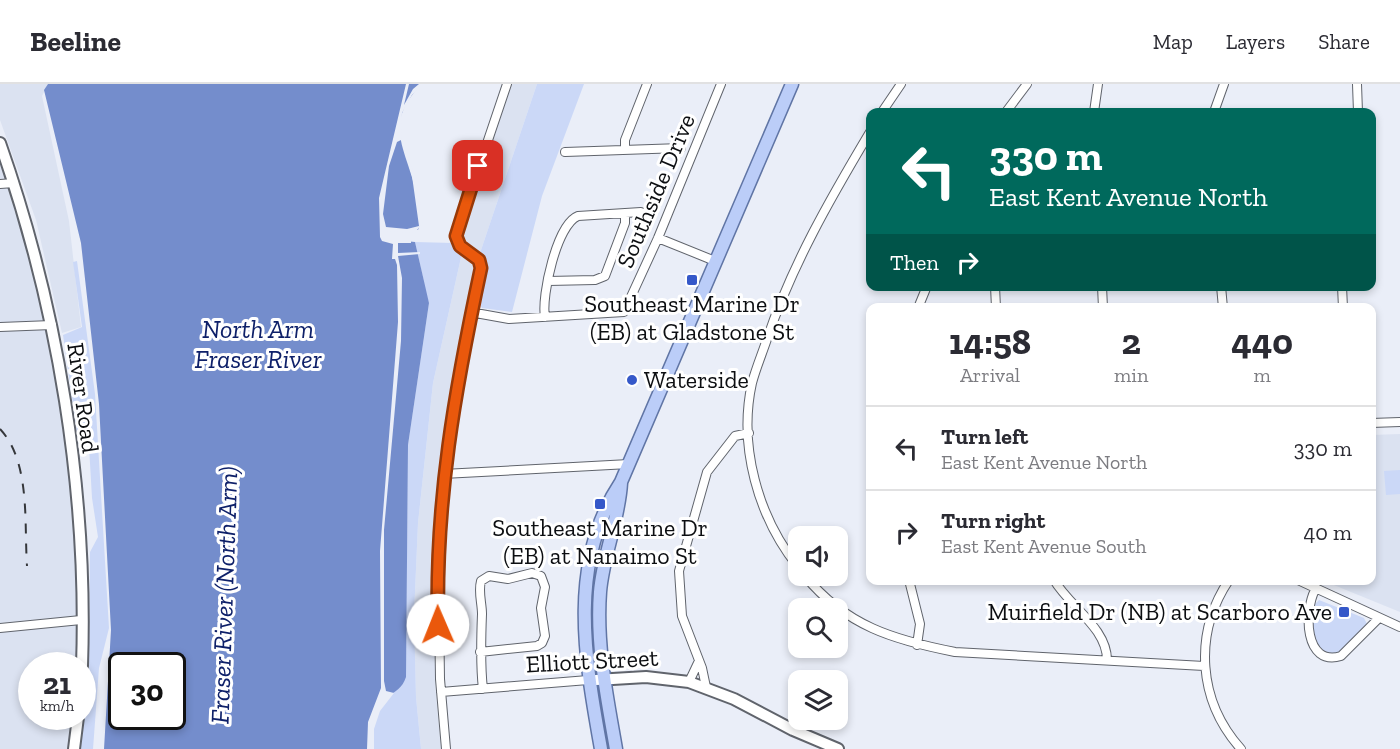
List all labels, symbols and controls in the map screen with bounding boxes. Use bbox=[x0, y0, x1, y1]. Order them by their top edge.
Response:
text: Beeline bbox=[30, 25, 121, 58]
text: Map bbox=[1153, 29, 1193, 54]
text: Layers bbox=[1226, 29, 1285, 54]
text: Share bbox=[1318, 29, 1370, 54]
street label: Southside Drive bbox=[610, 109, 701, 272]
text: 330 m bbox=[989, 130, 1103, 181]
icon: left bbox=[890, 132, 968, 210]
pin bbox=[452, 140, 503, 191]
icon: arrive bbox=[461, 149, 494, 182]
text: East Kent Avenue North bbox=[989, 181, 1268, 213]
icon: right bbox=[951, 246, 984, 279]
text: Then bbox=[890, 249, 939, 276]
marker: Southeast Marine Dr (EB) at Gladstone St bbox=[685, 273, 699, 287]
place label: Southeast Marine Dr (EB) at Gladstone St bbox=[584, 289, 800, 346]
water label: North Arm Fraser River bbox=[194, 313, 322, 375]
text: 14:58 bbox=[949, 320, 1031, 363]
text: 2 bbox=[1122, 320, 1141, 363]
text: 440 bbox=[1231, 320, 1293, 363]
street label: River Road bbox=[61, 341, 106, 455]
text: Arrival bbox=[960, 363, 1020, 387]
text: min bbox=[1114, 363, 1148, 387]
text: m bbox=[1254, 363, 1271, 387]
place label: Waterside bbox=[644, 365, 749, 394]
marker: Waterside bbox=[625, 373, 639, 387]
text: Turn left bbox=[941, 423, 1028, 450]
icon: left bbox=[890, 432, 923, 465]
text: 330 m bbox=[1294, 435, 1352, 462]
text: East Kent Avenue North bbox=[941, 450, 1147, 474]
water label: Fraser River (North Arm) bbox=[204, 466, 244, 724]
marker: Southeast Marine Dr (EB) at Nanaimo St bbox=[593, 497, 607, 511]
text: Turn right bbox=[941, 507, 1045, 534]
place label: Southeast Marine Dr (EB) at Nanaimo St bbox=[492, 513, 708, 570]
icon: right bbox=[890, 516, 923, 549]
text: 40 m bbox=[1303, 519, 1352, 546]
map controls bbox=[788, 526, 848, 730]
button: sound bbox=[788, 526, 848, 586]
text: East Kent Avenue South bbox=[941, 534, 1146, 558]
position arrow bbox=[406, 593, 470, 657]
place label: Muirfield Dr (NB) at Scarboro Ave bbox=[988, 597, 1332, 626]
button: search bbox=[788, 598, 848, 658]
marker: Muirfield Dr (NB) at Scarboro Ave bbox=[1337, 605, 1351, 619]
street label: Elliott Street bbox=[525, 643, 659, 678]
speed limit sign: 30 bbox=[108, 652, 186, 730]
text: 21 bbox=[43, 666, 71, 702]
button: layers bbox=[788, 670, 848, 730]
text: km/h bbox=[40, 697, 74, 715]

